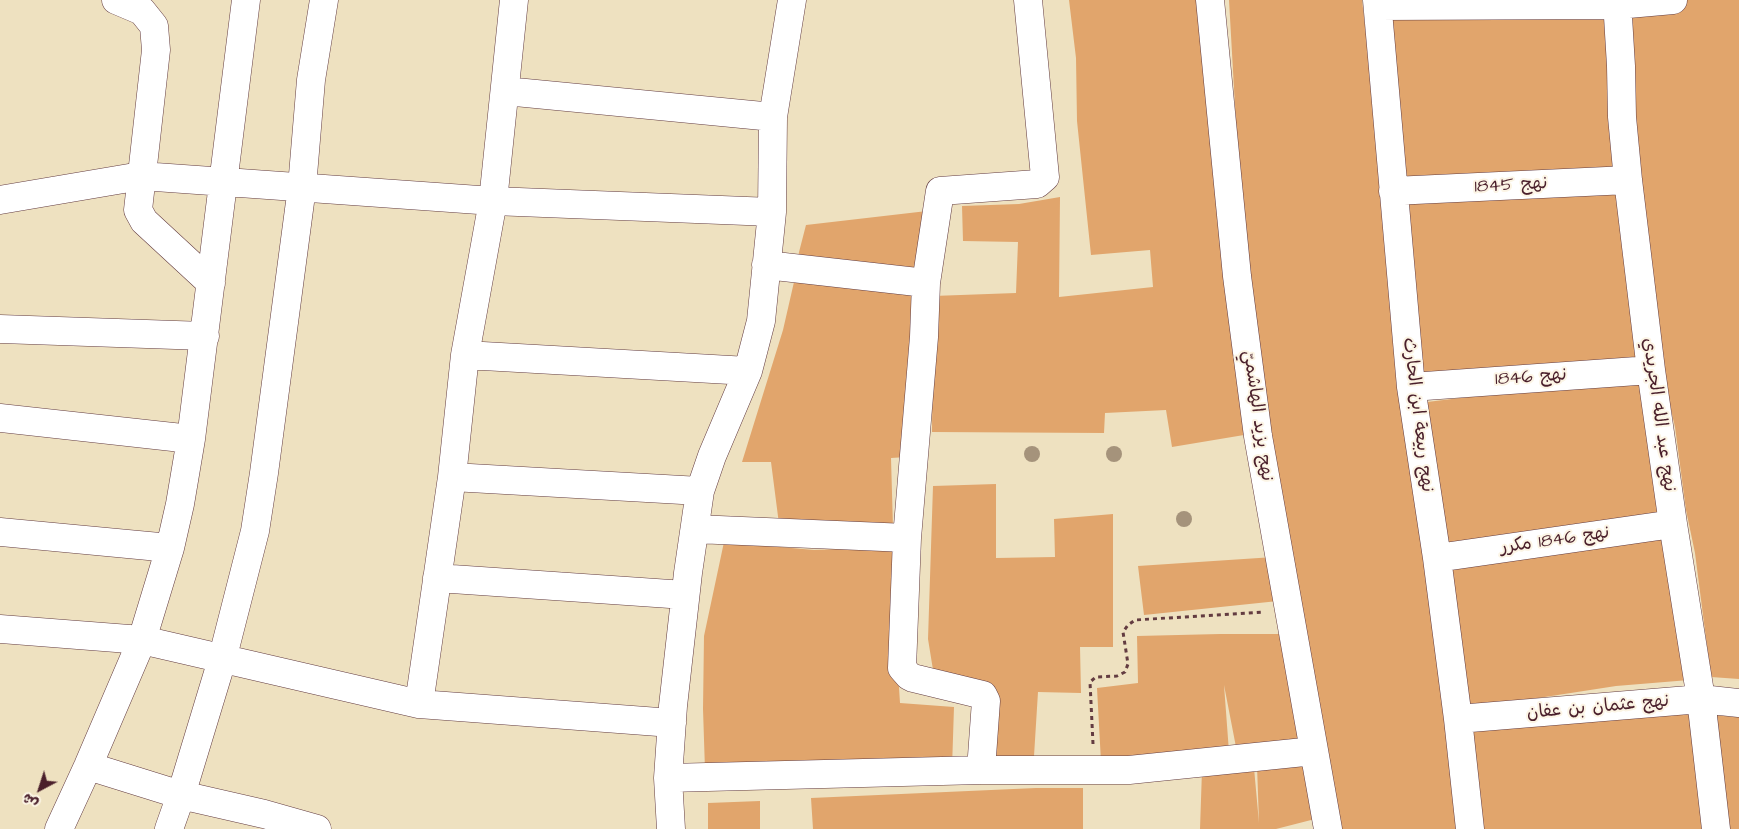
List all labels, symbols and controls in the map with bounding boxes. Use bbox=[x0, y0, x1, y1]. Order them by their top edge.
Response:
street label: نهج 1845 bbox=[1474, 173, 1548, 199]
street label: نهج ربيعة ابن الحارث bbox=[1397, 336, 1437, 494]
street label: نهج عبد الله الجريدي bbox=[1637, 337, 1679, 493]
street label: نهج يزيد الهاشميّ bbox=[1237, 349, 1277, 483]
street label: نهج 1846 bbox=[1495, 365, 1567, 391]
street label: نهج 1846 مكرر bbox=[1499, 523, 1611, 559]
street label: نهج عثمان بن عفان bbox=[1526, 691, 1670, 725]
north arrow bbox=[15, 764, 65, 814]
text: ش bbox=[18, 788, 43, 813]

